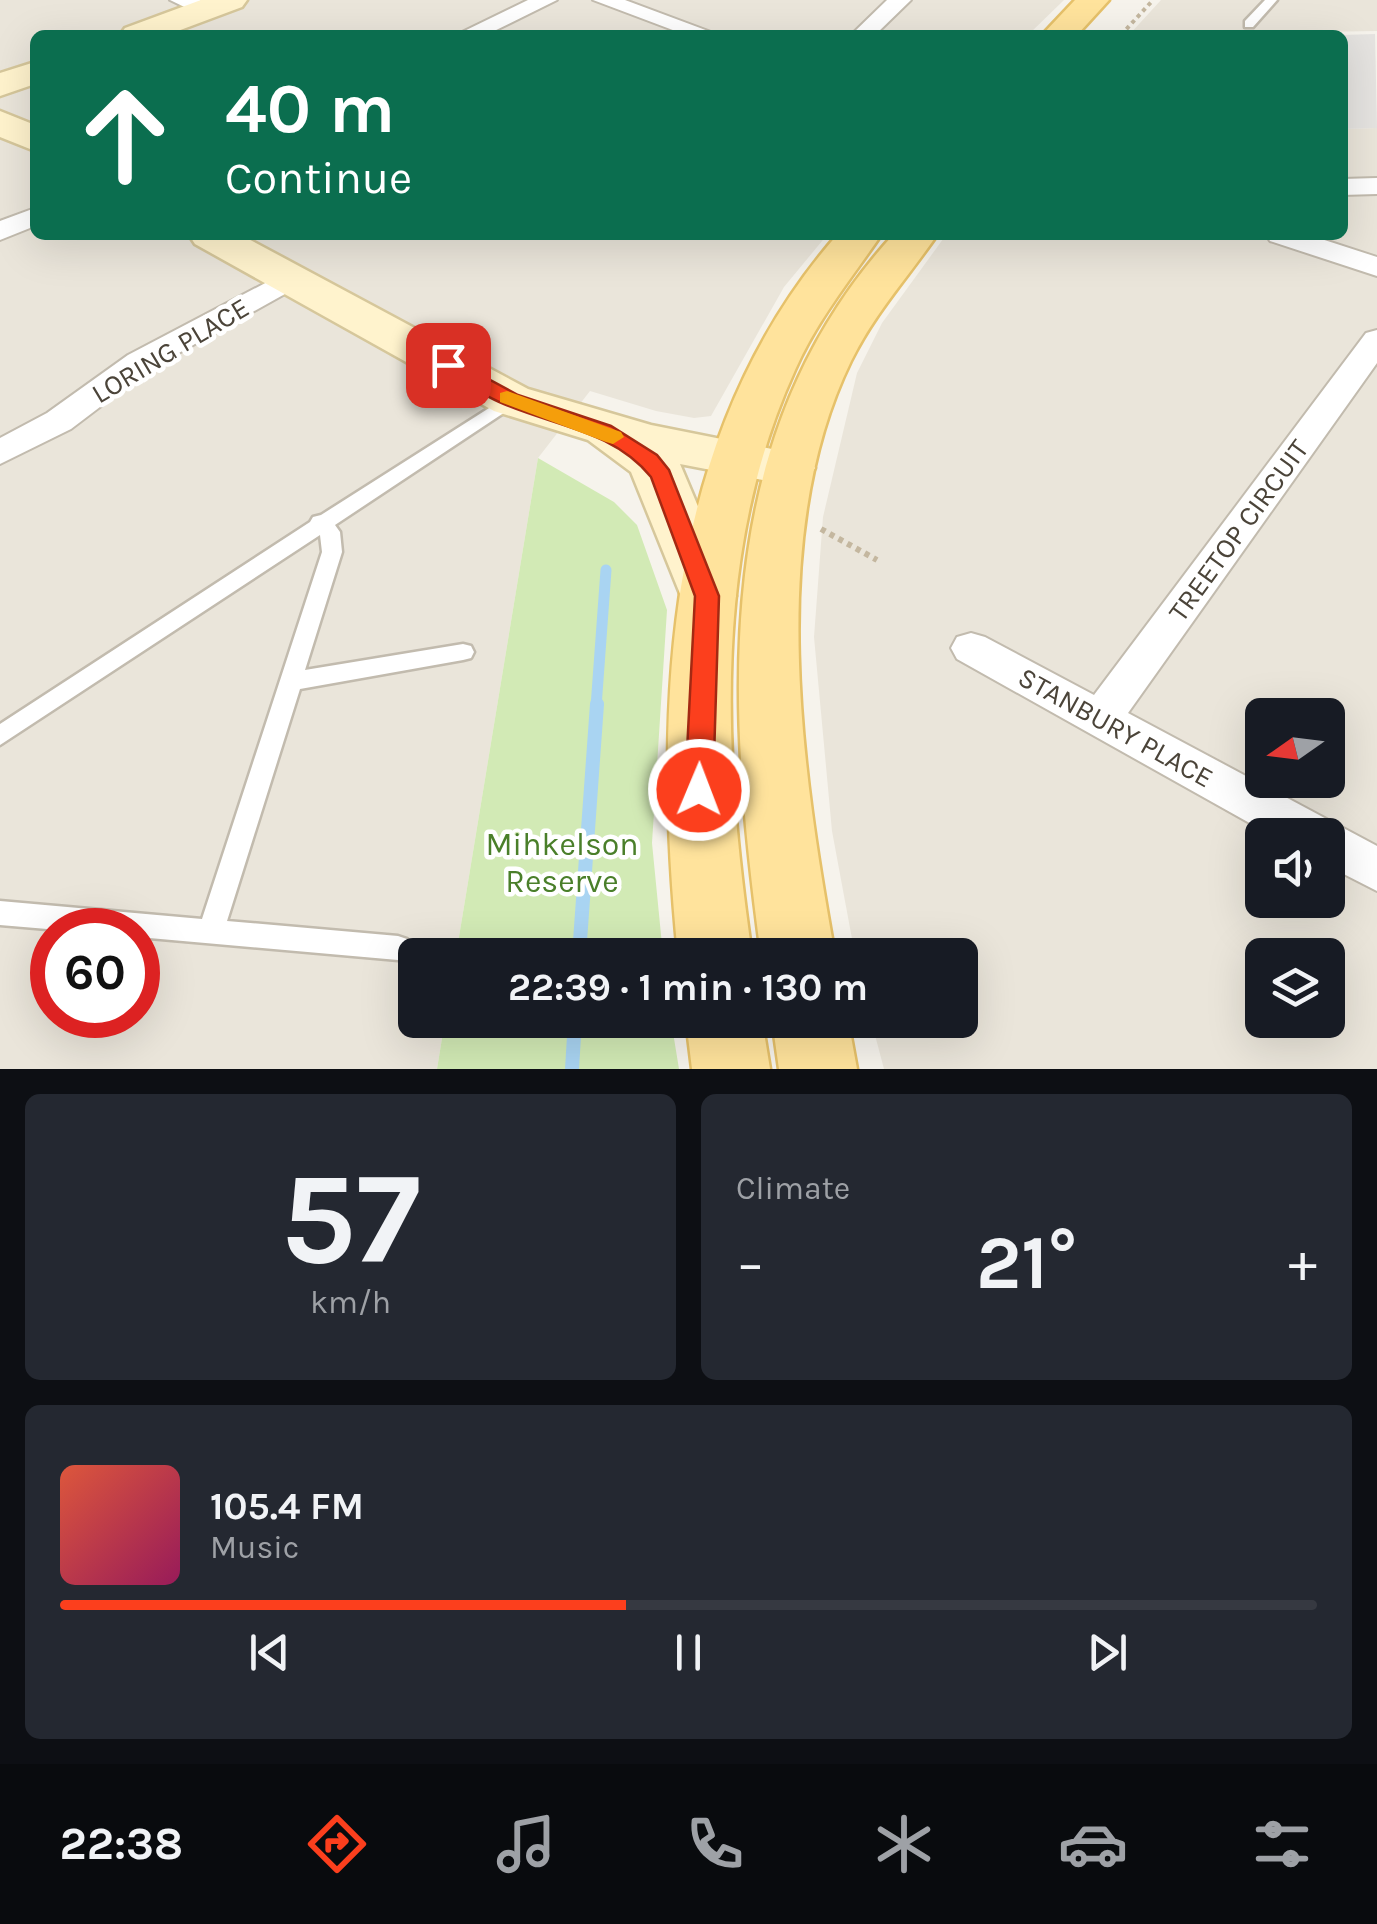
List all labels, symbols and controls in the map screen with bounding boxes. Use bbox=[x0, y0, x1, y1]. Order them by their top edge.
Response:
text: 40 m bbox=[225, 68, 395, 150]
icon: ahead bbox=[60, 70, 190, 200]
text: Continue bbox=[225, 152, 412, 204]
street label: LORING PLACE bbox=[86, 291, 255, 410]
pin bbox=[406, 323, 491, 408]
icon: arrive bbox=[421, 338, 476, 393]
street label: TREETOP CIRCUIT bbox=[1161, 433, 1315, 627]
street label: STANBURY PLACE bbox=[1013, 660, 1219, 795]
north arrow bbox=[1245, 698, 1345, 798]
map controls bbox=[1245, 698, 1345, 1038]
position arrow bbox=[647, 738, 751, 842]
button: sound bbox=[1245, 818, 1345, 918]
park label: Mihkelson Reserve bbox=[486, 826, 639, 900]
speed limit sign: 60 bbox=[30, 908, 160, 1038]
button: layers bbox=[1245, 938, 1345, 1038]
text: 22:39 · 1 min · 130 m bbox=[508, 965, 868, 1010]
text: 57 bbox=[280, 1143, 421, 1295]
text: Climate bbox=[736, 1170, 850, 1207]
text: 21° bbox=[976, 1219, 1077, 1307]
text: − bbox=[736, 1231, 765, 1295]
text: + bbox=[1288, 1231, 1317, 1295]
text: km/h bbox=[310, 1284, 391, 1321]
text: 105.4 FM bbox=[210, 1484, 364, 1529]
text: Music bbox=[210, 1529, 299, 1566]
icon: previous bbox=[242, 1625, 297, 1680]
icon: pause bbox=[661, 1625, 716, 1680]
icon: next bbox=[1080, 1625, 1135, 1680]
icon: directions bbox=[302, 1809, 372, 1879]
icon: music bbox=[491, 1809, 561, 1879]
icon: phone bbox=[680, 1809, 750, 1879]
icon: climate bbox=[869, 1809, 939, 1879]
icon: car bbox=[1058, 1809, 1128, 1879]
icon: filters bbox=[1247, 1809, 1317, 1879]
text: 22:38 bbox=[60, 1818, 183, 1870]

